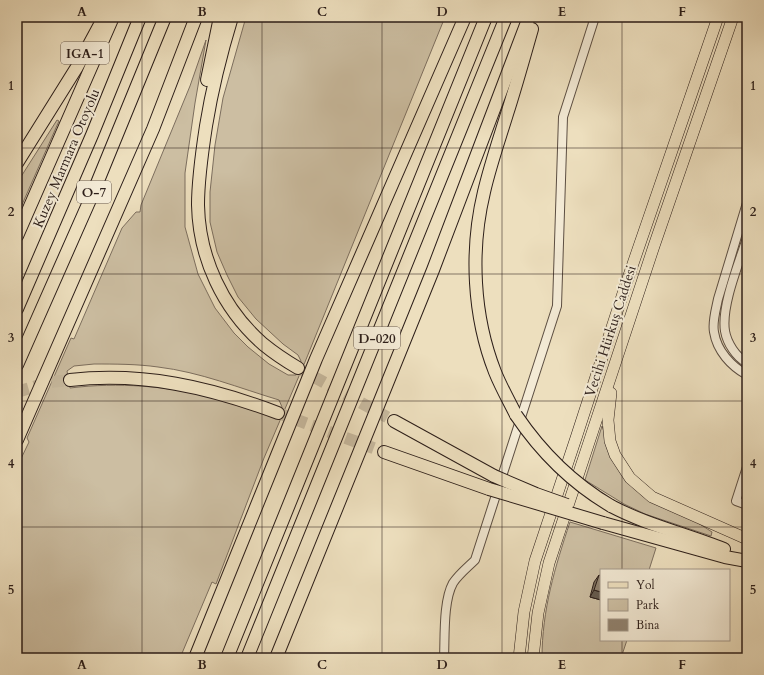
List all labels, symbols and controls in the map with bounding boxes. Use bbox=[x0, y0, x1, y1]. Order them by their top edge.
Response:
text: A bbox=[77, 3, 87, 21]
text: B bbox=[197, 3, 207, 21]
text: C bbox=[317, 3, 327, 21]
text: D bbox=[436, 3, 448, 21]
text: E bbox=[558, 3, 566, 21]
text: F bbox=[678, 3, 686, 21]
road number: IGA-1 bbox=[61, 42, 109, 64]
text: 1 bbox=[8, 77, 14, 95]
text: 1 bbox=[750, 77, 756, 95]
street label: Kuzey Marmara Otoyolu bbox=[29, 85, 104, 231]
road number: O-7 bbox=[77, 181, 111, 203]
text: 2 bbox=[8, 203, 15, 221]
text: 2 bbox=[750, 203, 757, 221]
street label: Vecihi Hürkuş Caddesi bbox=[580, 263, 641, 399]
road number: D-020 bbox=[354, 327, 400, 349]
text: 3 bbox=[8, 329, 15, 347]
text: 3 bbox=[750, 329, 757, 347]
text: 4 bbox=[8, 455, 15, 473]
text: 4 bbox=[750, 455, 757, 473]
legend bbox=[600, 569, 730, 641]
text: Yol bbox=[636, 577, 655, 593]
text: 5 bbox=[8, 581, 14, 599]
text: 5 bbox=[750, 581, 756, 599]
text: Park bbox=[636, 597, 660, 613]
text: Bina bbox=[636, 617, 660, 633]
text: A bbox=[77, 656, 87, 674]
text: B bbox=[197, 656, 207, 674]
text: C bbox=[317, 656, 327, 674]
text: D bbox=[436, 656, 448, 674]
text: E bbox=[558, 656, 566, 674]
text: F bbox=[678, 656, 686, 674]

